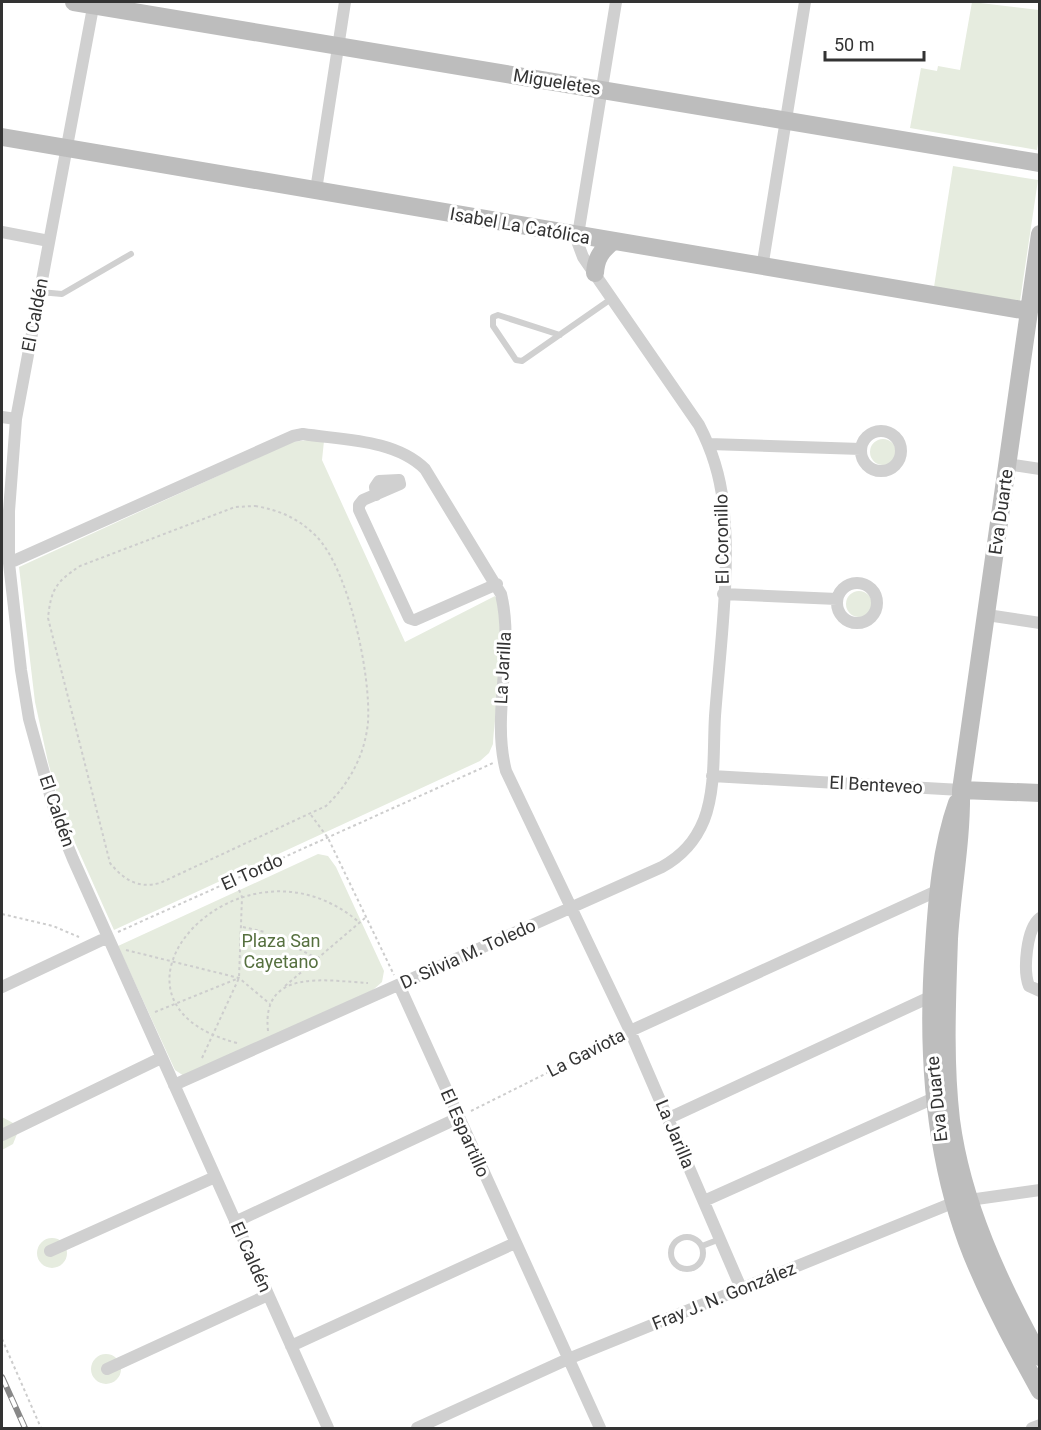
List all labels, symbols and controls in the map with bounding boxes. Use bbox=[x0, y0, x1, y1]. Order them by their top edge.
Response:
scale bar bbox=[825, 24, 924, 62]
text: 50 m bbox=[834, 34, 874, 55]
street label: Migueletes bbox=[512, 64, 602, 99]
street label: Isabel La Católica bbox=[448, 203, 592, 248]
street label: El Caldén bbox=[17, 276, 52, 354]
street label: Eva Duarte bbox=[984, 468, 1017, 556]
street label: El Coronillo bbox=[710, 494, 733, 584]
street label: La Jarilla bbox=[490, 631, 515, 705]
street label: El Caldén bbox=[35, 772, 80, 850]
street label: El Benteveo bbox=[829, 772, 923, 797]
street label: El Tordo bbox=[218, 849, 286, 894]
street label: D. Silvia M. Toledo bbox=[397, 914, 539, 993]
park label: Plaza San Cayetano bbox=[241, 930, 321, 972]
street label: La Gaviota bbox=[543, 1024, 628, 1081]
street label: Eva Duarte bbox=[922, 1055, 951, 1143]
street label: El Espartillo bbox=[437, 1085, 494, 1180]
street label: La Jarilla bbox=[652, 1096, 699, 1171]
street label: El Caldén bbox=[227, 1218, 276, 1295]
street label: Fray J. N. González bbox=[649, 1257, 799, 1334]

